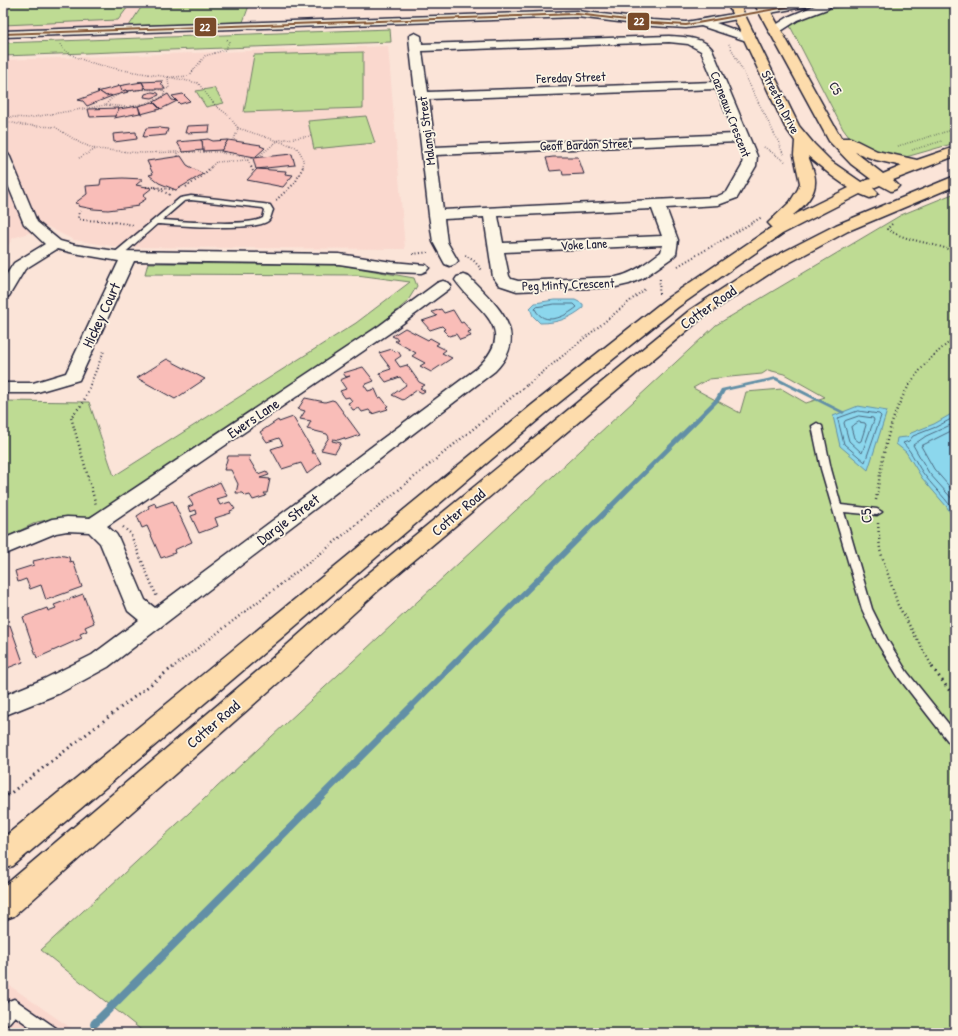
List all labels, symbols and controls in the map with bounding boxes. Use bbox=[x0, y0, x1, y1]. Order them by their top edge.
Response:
line badge: 22 bbox=[627, 12, 650, 31]
text: 22 bbox=[634, 14, 645, 28]
line badge: 22 bbox=[194, 17, 217, 37]
text: 22 bbox=[200, 20, 211, 34]
street label: Fereday Street bbox=[535, 67, 606, 87]
street label: Streeton Drive bbox=[757, 67, 805, 137]
street label: Cazneaux Crescent bbox=[706, 68, 756, 160]
street label: C5 bbox=[825, 78, 847, 98]
street label: Malangi Street bbox=[413, 95, 439, 166]
street label: Geoff Bardon Street bbox=[539, 133, 633, 155]
street label: Voke Lane bbox=[560, 234, 608, 254]
street label: Peg Minty Crescent bbox=[521, 273, 615, 295]
street label: Hickey Court bbox=[77, 278, 126, 351]
street label: Cotter Road bbox=[676, 280, 741, 334]
street label: Ewers Lane bbox=[223, 393, 283, 443]
street label: Cotter Road bbox=[427, 483, 490, 541]
street label: Dargie Street bbox=[252, 488, 324, 549]
street label: C5 bbox=[855, 507, 877, 524]
street label: Cotter Road bbox=[182, 695, 244, 753]

